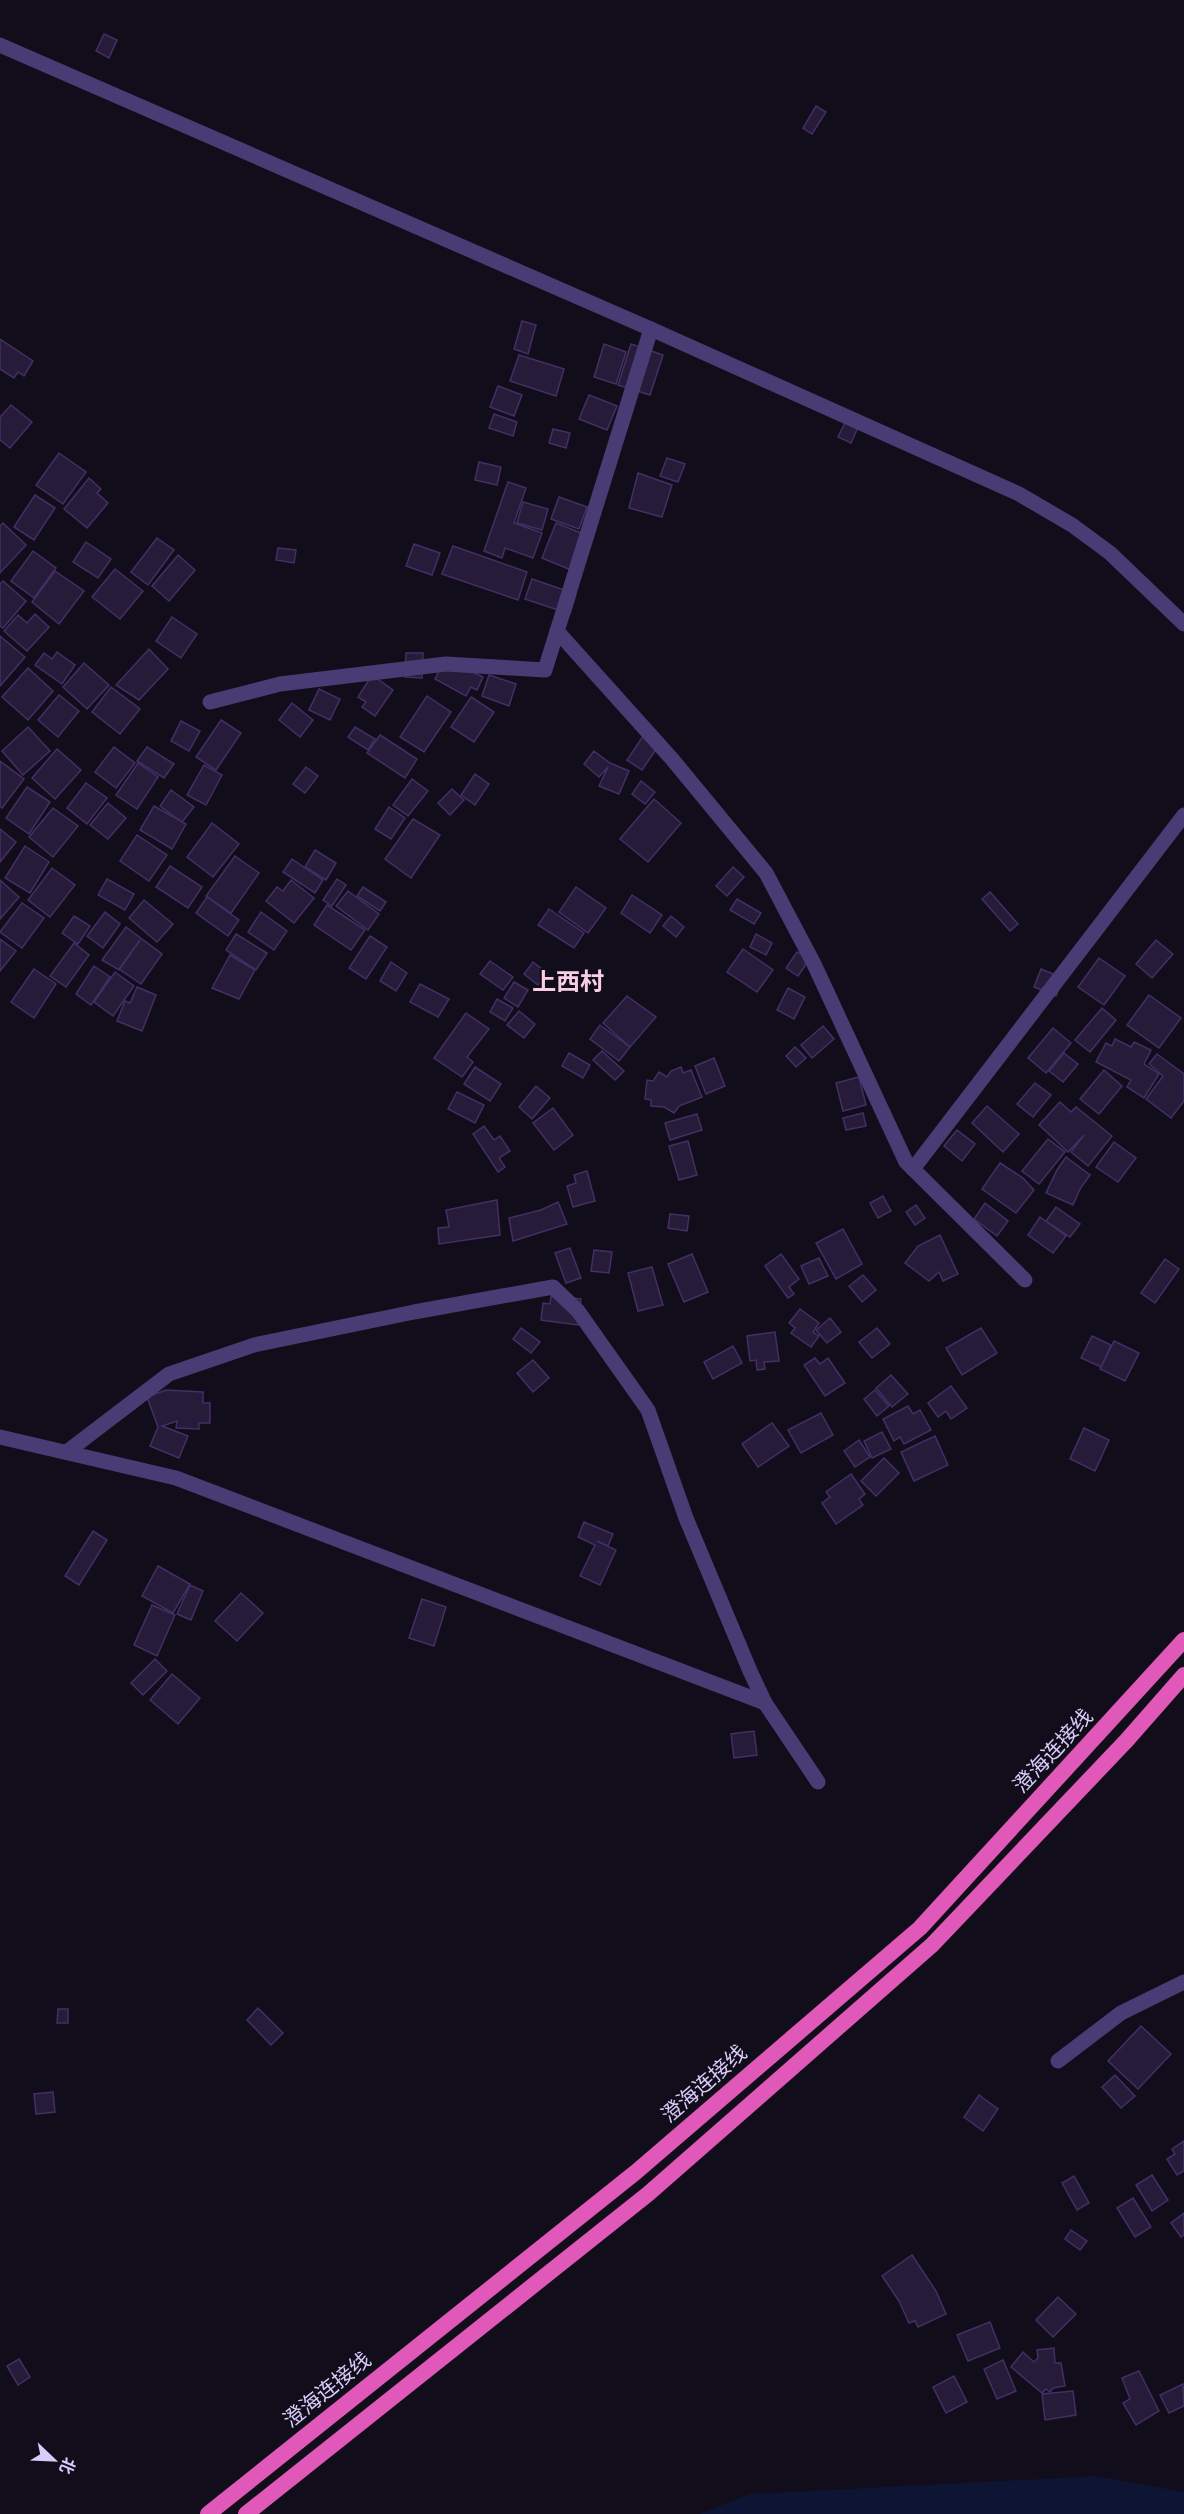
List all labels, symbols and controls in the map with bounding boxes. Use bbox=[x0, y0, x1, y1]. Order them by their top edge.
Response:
district label: 上西村 bbox=[532, 963, 604, 999]
street label: 澄海连接线 bbox=[1005, 1701, 1100, 1800]
street label: 澄海连接线 bbox=[653, 2037, 753, 2130]
street label: 澄海连接线 bbox=[276, 2344, 377, 2435]
north arrow bbox=[24, 2430, 84, 2490]
text: 北 bbox=[54, 2454, 82, 2478]

